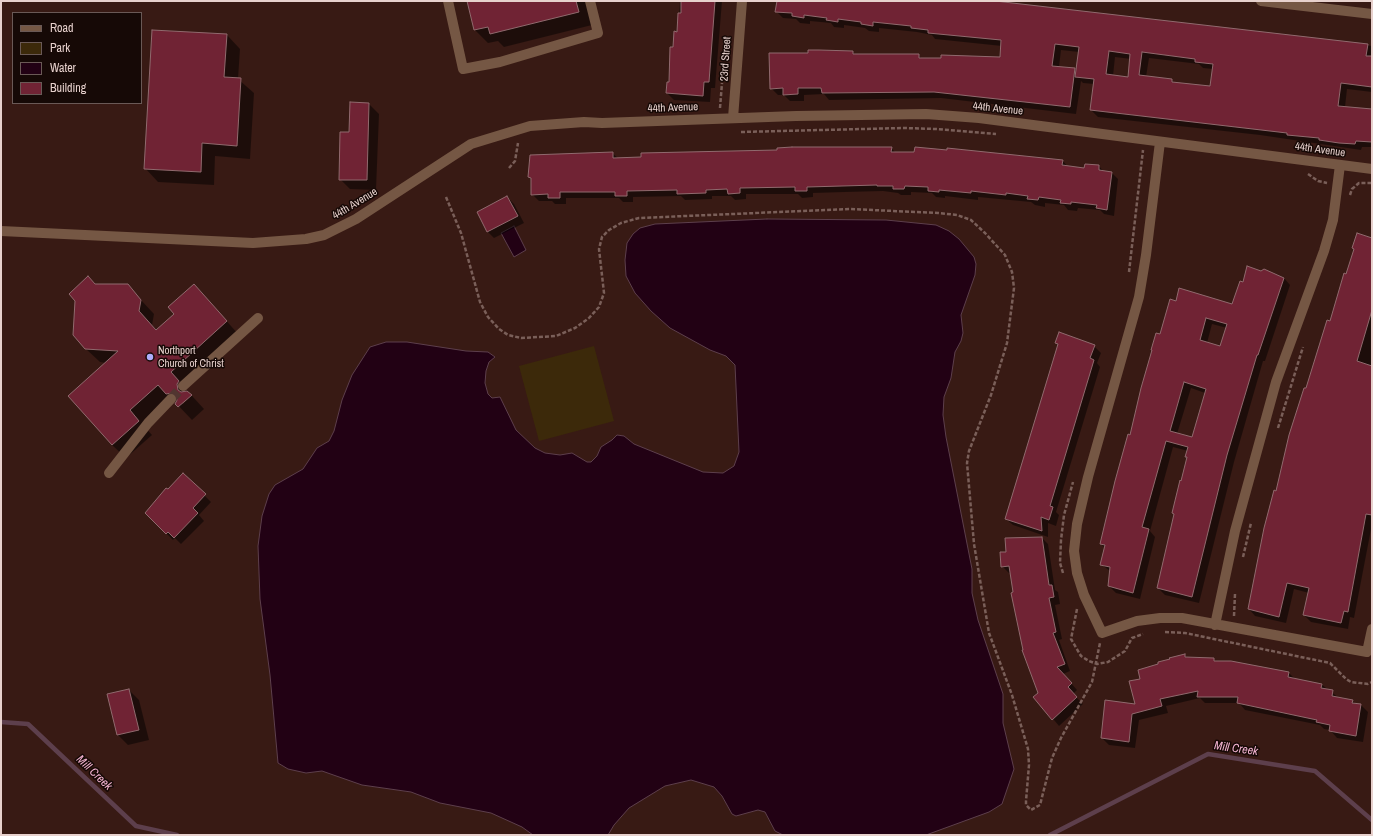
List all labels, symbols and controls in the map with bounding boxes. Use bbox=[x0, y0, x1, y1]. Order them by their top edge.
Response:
legend bbox=[12, 12, 142, 104]
text: Road bbox=[50, 20, 74, 36]
street label: 23rd Street bbox=[718, 36, 734, 82]
text: Park bbox=[50, 40, 70, 56]
text: Water bbox=[50, 60, 76, 76]
text: Building bbox=[50, 80, 86, 96]
street label: 44th Avenue bbox=[972, 100, 1024, 118]
street label: 44th Avenue bbox=[648, 101, 698, 115]
street label: 44th Avenue bbox=[1294, 140, 1346, 160]
street label: 44th Avenue bbox=[330, 185, 380, 223]
place label: Northport Church of Christ bbox=[158, 344, 224, 370]
marker: Northport Church of Christ bbox=[145, 352, 155, 362]
water label: Mill Creek bbox=[1213, 739, 1259, 759]
water label: Mill Creek bbox=[73, 752, 115, 794]

